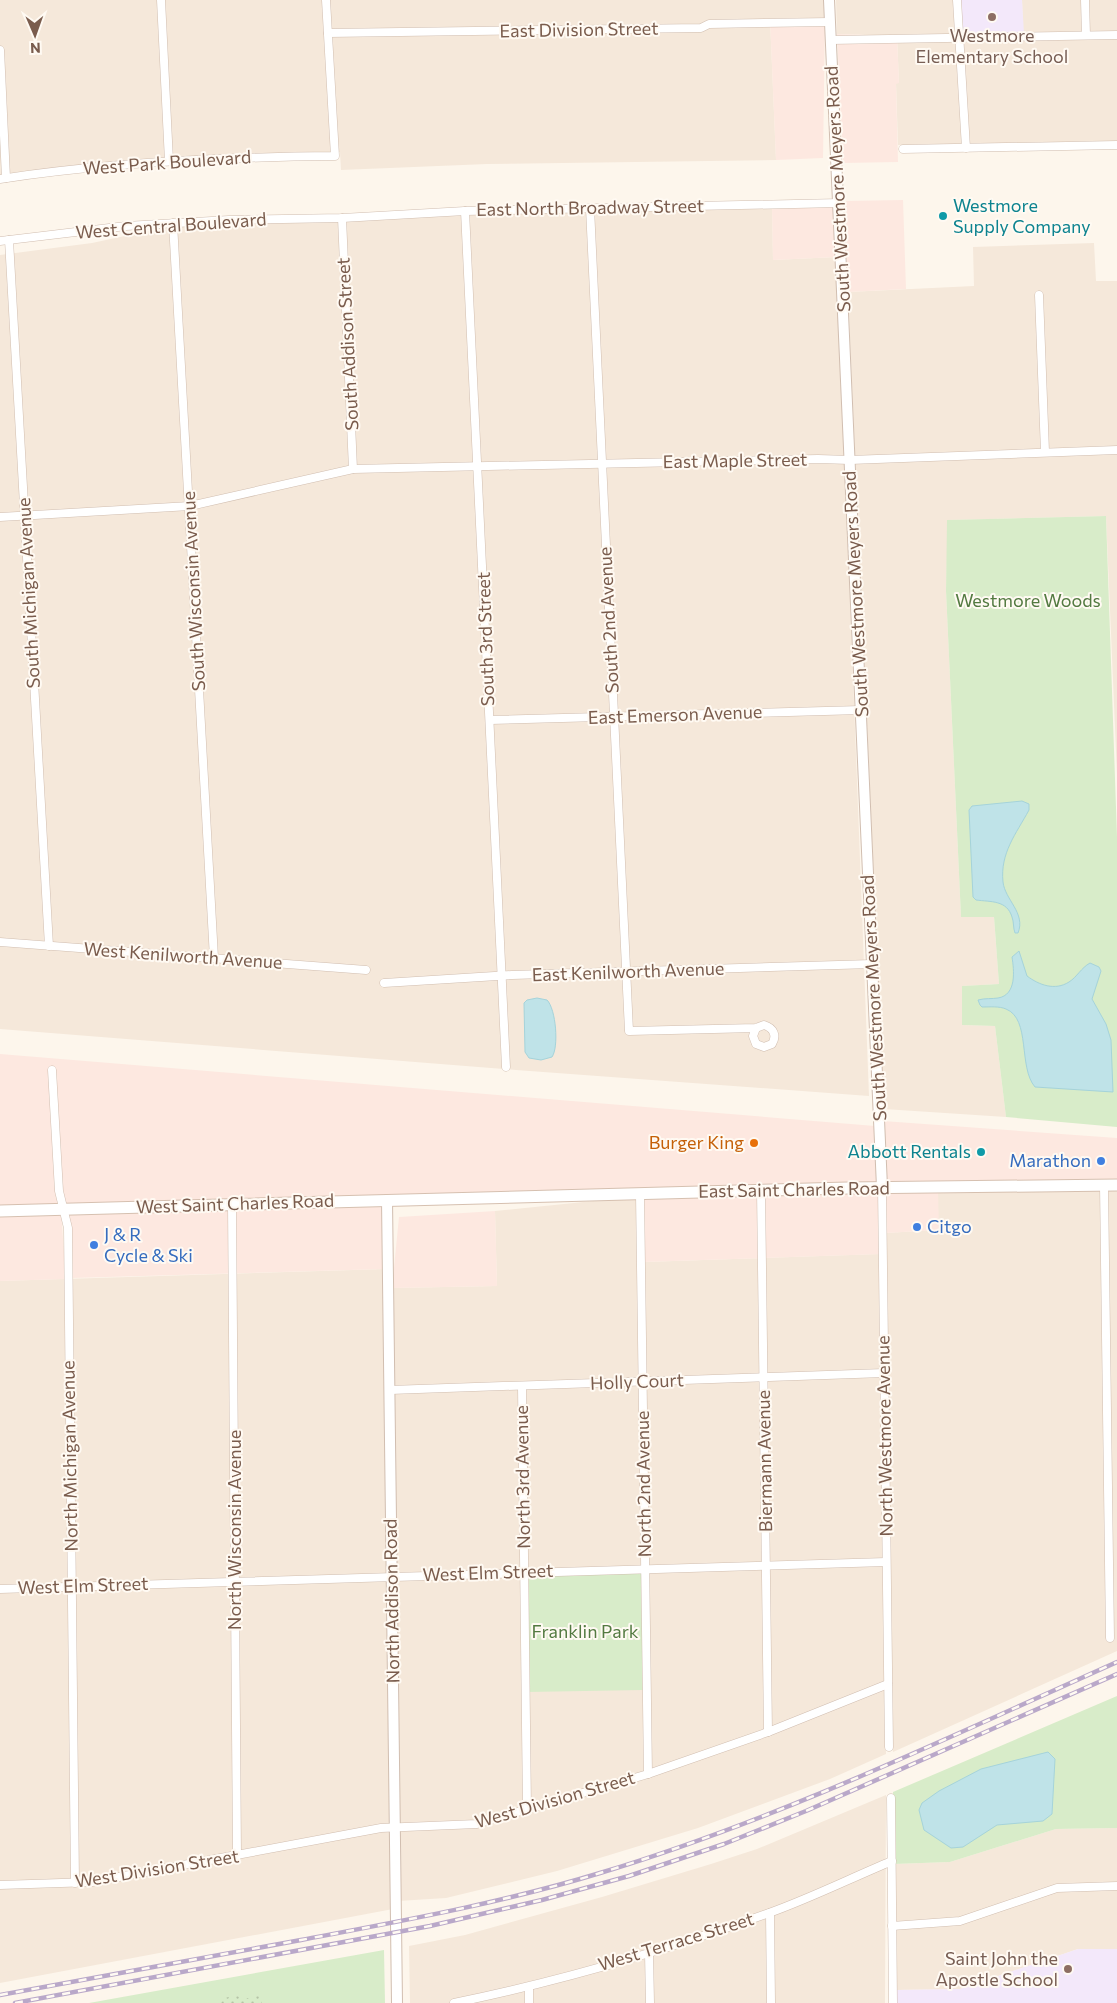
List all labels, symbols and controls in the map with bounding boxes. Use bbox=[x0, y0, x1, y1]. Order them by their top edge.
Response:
north arrow bbox=[10, 10, 60, 60]
marker: Westmore Elementary School bbox=[986, 11, 998, 23]
street label: East Division Street bbox=[499, 17, 659, 41]
place label: Westmore Elementary School bbox=[916, 24, 1068, 67]
text: N bbox=[30, 40, 41, 57]
street label: South Westmore Meyers Road bbox=[820, 65, 854, 313]
street label: West Park Boulevard bbox=[82, 145, 252, 179]
street label: East North Broadway Street bbox=[476, 194, 704, 220]
place label: Westmore Supply Company bbox=[953, 194, 1091, 237]
street label: West Central Boulevard bbox=[75, 207, 267, 243]
marker: Westmore Supply Company bbox=[937, 210, 949, 222]
street label: South Addison Street bbox=[331, 257, 363, 431]
street label: East Maple Street bbox=[663, 448, 807, 472]
street label: South Westmore Meyers Road bbox=[838, 470, 872, 718]
street label: South Wisconsin Avenue bbox=[177, 490, 209, 692]
street label: South Michigan Avenue bbox=[12, 497, 44, 689]
street label: South 2nd Avenue bbox=[593, 546, 623, 694]
street label: South 3rd Street bbox=[472, 572, 498, 707]
park label: Westmore Woods bbox=[955, 589, 1101, 611]
street label: East Emerson Avenue bbox=[587, 700, 763, 728]
street label: South Westmore Meyers Road bbox=[856, 874, 890, 1122]
street label: West Kenilworth Avenue bbox=[83, 937, 283, 973]
street label: East Kenilworth Avenue bbox=[531, 957, 725, 985]
place label: Burger King bbox=[649, 1131, 744, 1153]
marker: Burger King bbox=[748, 1137, 760, 1149]
place label: Abbott Rentals bbox=[848, 1140, 971, 1162]
marker: Abbott Rentals bbox=[975, 1146, 987, 1158]
place label: Marathon bbox=[1009, 1149, 1091, 1171]
marker: Marathon bbox=[1095, 1155, 1107, 1167]
street label: East Saint Charles Road bbox=[698, 1176, 890, 1202]
street label: West Saint Charles Road bbox=[135, 1189, 334, 1217]
place label: Citgo bbox=[927, 1215, 972, 1237]
marker: Citgo bbox=[911, 1221, 923, 1233]
place label: J & R Cycle & Ski bbox=[104, 1223, 193, 1266]
marker: J & R Cycle & Ski bbox=[88, 1239, 100, 1251]
street label: North Westmore Avenue bbox=[871, 1335, 897, 1537]
street label: North Michigan Avenue bbox=[56, 1360, 82, 1552]
street label: Holly Court bbox=[590, 1368, 684, 1394]
street label: Biermann Avenue bbox=[752, 1390, 776, 1532]
street label: North 3rd Avenue bbox=[510, 1405, 534, 1549]
street label: North 2nd Avenue bbox=[631, 1410, 655, 1558]
street label: North Wisconsin Avenue bbox=[223, 1430, 245, 1630]
street label: North Addison Road bbox=[379, 1518, 403, 1684]
street label: West Elm Street bbox=[422, 1559, 554, 1585]
street label: West Elm Street bbox=[17, 1572, 149, 1598]
park label: Franklin Park bbox=[531, 1620, 639, 1642]
street label: West Division Street bbox=[472, 1766, 637, 1832]
street label: West Division Street bbox=[73, 1844, 240, 1892]
street label: West Terrace Street bbox=[595, 1907, 756, 1975]
place label: Saint John the Apostle School bbox=[935, 1947, 1058, 1990]
marker: Saint John the Apostle School bbox=[1062, 1963, 1074, 1975]

